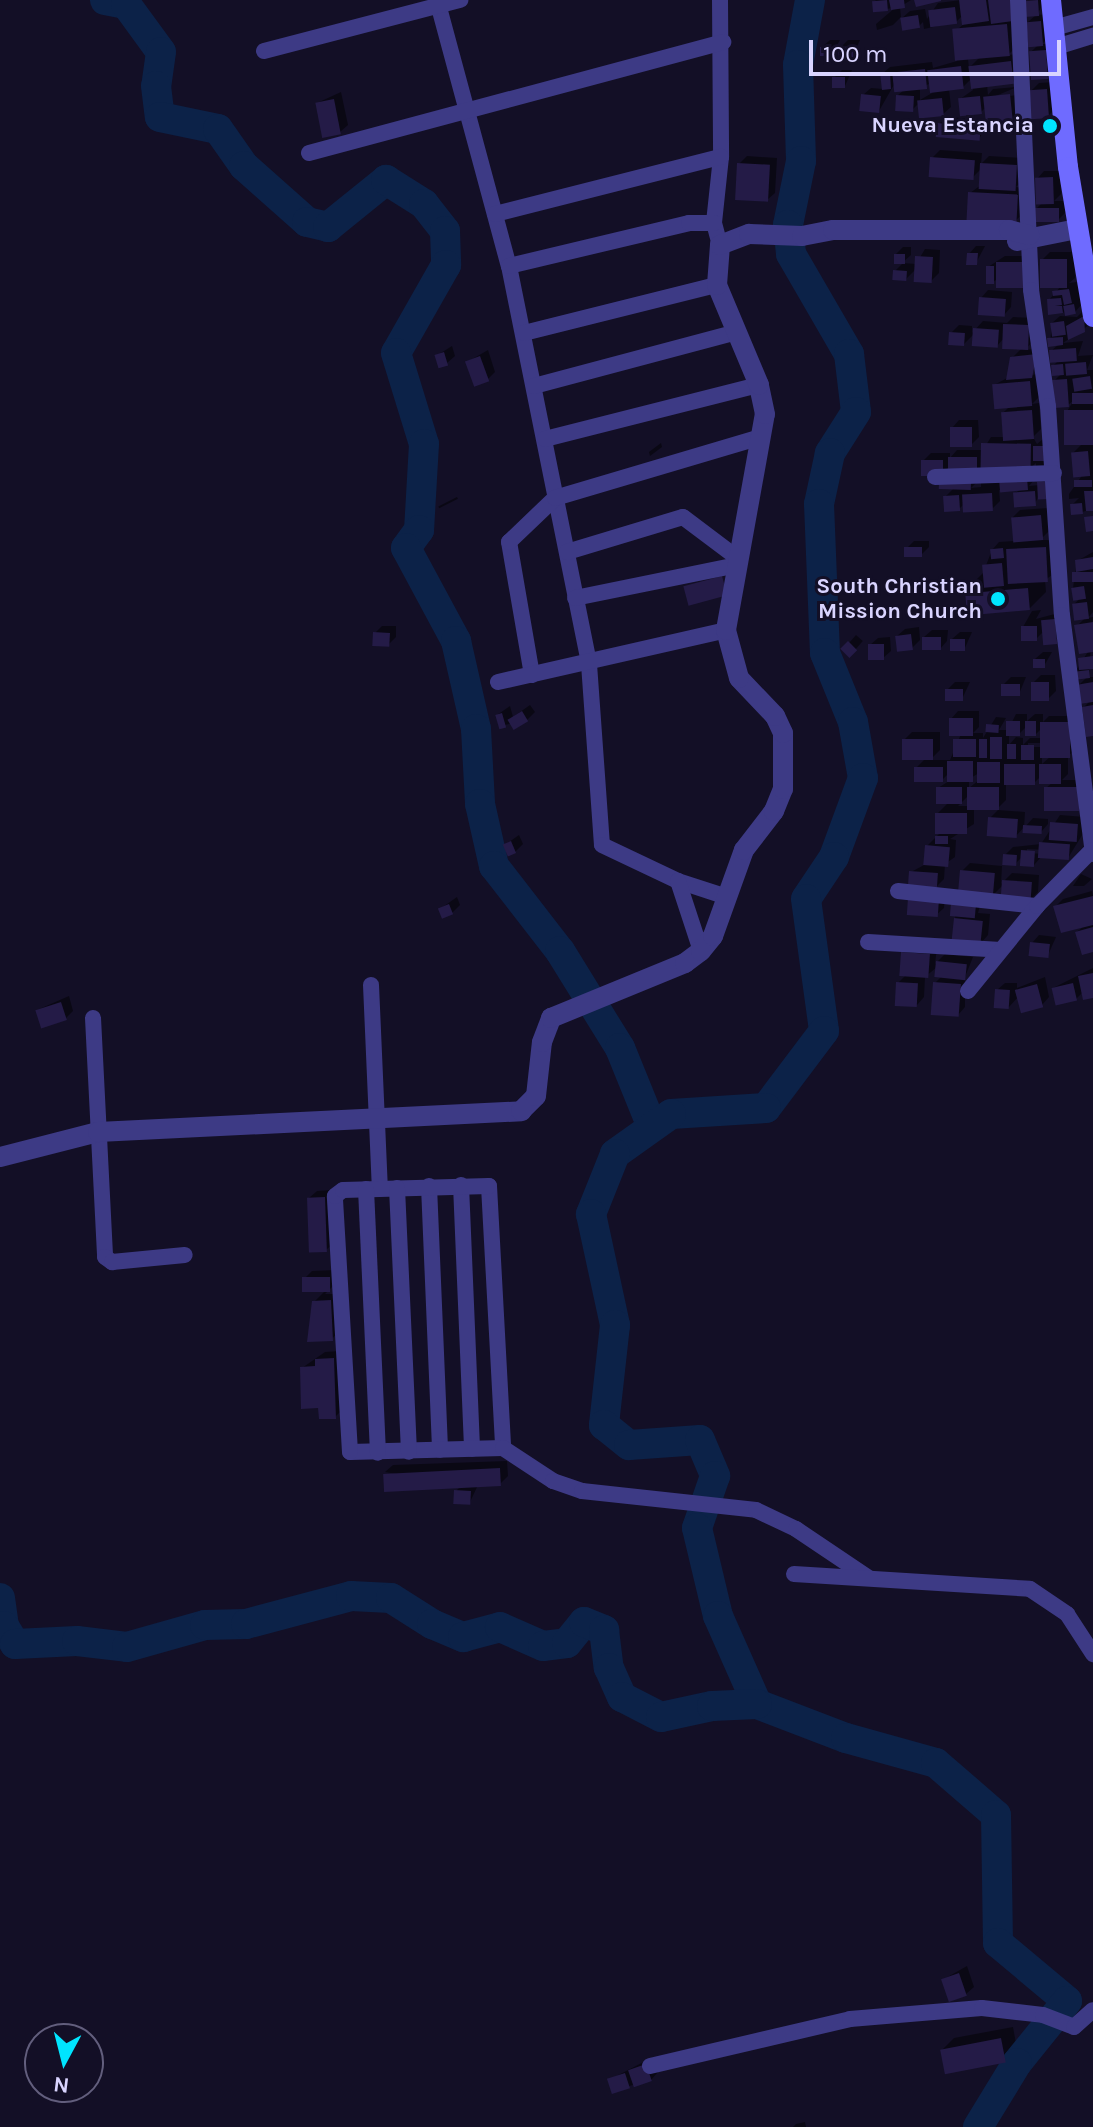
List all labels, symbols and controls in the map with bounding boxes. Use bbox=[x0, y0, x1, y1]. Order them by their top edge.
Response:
scale bar bbox=[813, 24, 1065, 74]
text: 100 m bbox=[823, 40, 888, 68]
place label: Nueva Estancia bbox=[871, 113, 1034, 139]
marker: Nueva Estancia bbox=[1041, 117, 1059, 135]
place label: South Christian Mission Church bbox=[816, 573, 982, 624]
marker: South Christian Mission Church bbox=[989, 590, 1007, 608]
north arrow bbox=[24, 2023, 104, 2103]
text: N bbox=[52, 2071, 71, 2099]

